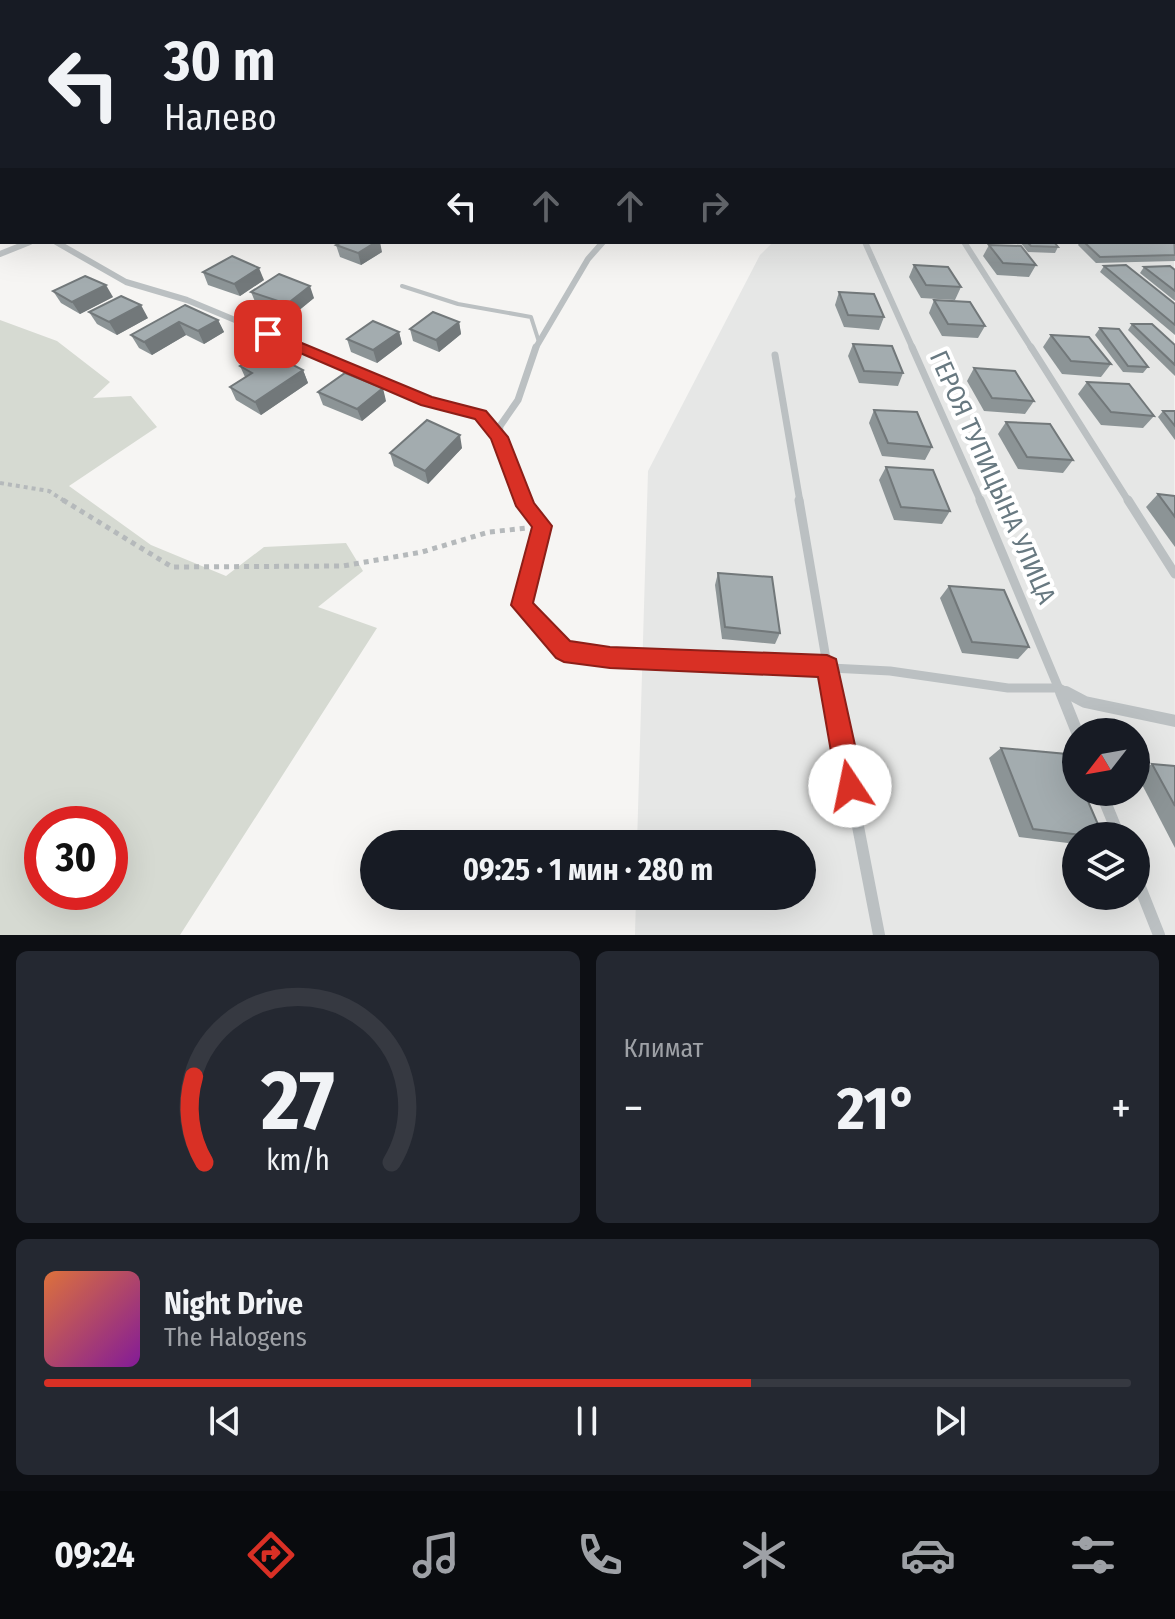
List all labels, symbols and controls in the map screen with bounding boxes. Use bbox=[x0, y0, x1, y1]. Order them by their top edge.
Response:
text: 30 m bbox=[164, 28, 275, 95]
icon: left bbox=[32, 32, 136, 136]
text: Налево bbox=[164, 96, 277, 140]
icon: left bbox=[440, 184, 484, 228]
icon: ahead bbox=[524, 184, 568, 228]
icon: ahead bbox=[608, 184, 652, 228]
icon: right bbox=[692, 184, 736, 228]
pin bbox=[234, 300, 302, 368]
icon: arrive bbox=[246, 312, 290, 356]
street label: ГЕРОЯ ТУПИЦЫНА УЛИЦА bbox=[923, 346, 1062, 609]
north arrow bbox=[1062, 718, 1150, 806]
map controls bbox=[1062, 718, 1150, 910]
position arrow bbox=[808, 744, 892, 828]
speed limit sign: 30 bbox=[24, 806, 128, 910]
button: layers bbox=[1062, 822, 1150, 910]
text: 09:25 · 1 мин · 280 m bbox=[463, 852, 713, 888]
text: Климат bbox=[624, 1033, 703, 1064]
text: 27 bbox=[260, 1051, 335, 1151]
text: 21° bbox=[837, 1073, 917, 1145]
text: − bbox=[624, 1082, 643, 1135]
text: + bbox=[1111, 1082, 1131, 1135]
text: km/h bbox=[266, 1143, 330, 1178]
text: Night Drive bbox=[164, 1286, 303, 1322]
text: The Halogens bbox=[164, 1322, 307, 1353]
icon: previous bbox=[203, 1399, 247, 1443]
icon: pause bbox=[565, 1399, 609, 1443]
icon: next bbox=[928, 1399, 972, 1443]
icon: directions bbox=[243, 1527, 299, 1583]
icon: music bbox=[408, 1527, 464, 1583]
icon: phone bbox=[572, 1527, 628, 1583]
icon: climate bbox=[736, 1527, 792, 1583]
icon: car bbox=[900, 1527, 956, 1583]
icon: filters bbox=[1065, 1527, 1121, 1583]
text: 09:24 bbox=[54, 1533, 135, 1577]

